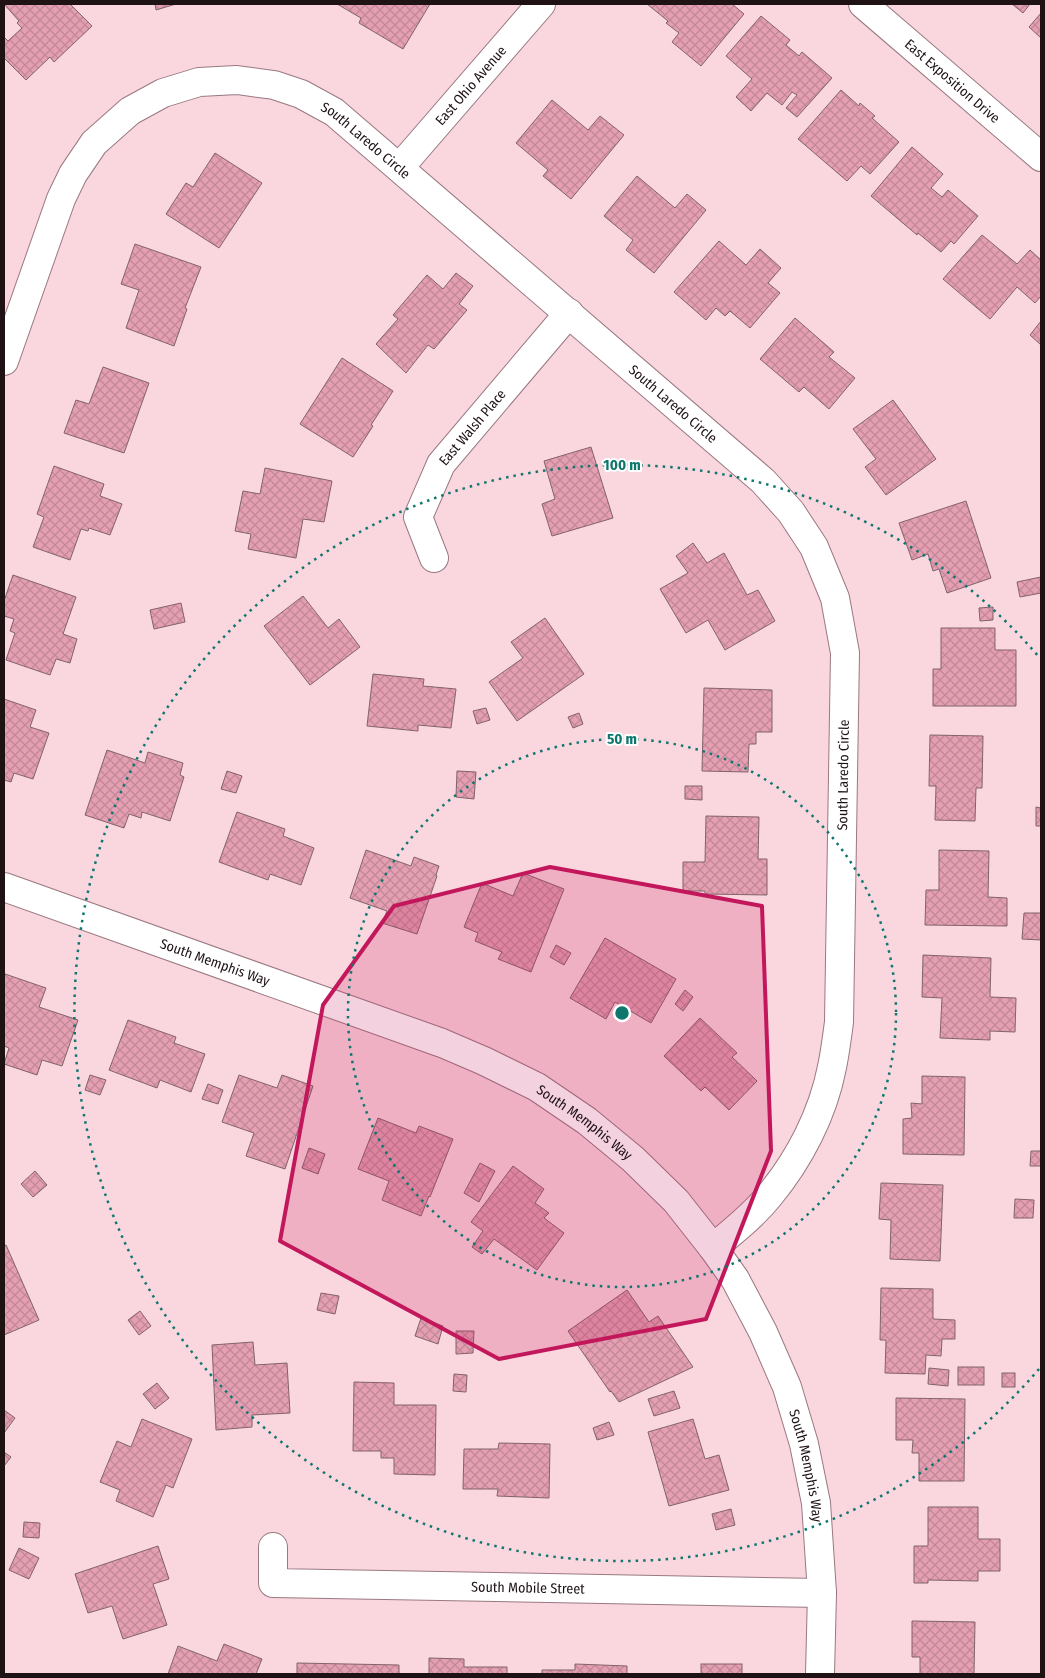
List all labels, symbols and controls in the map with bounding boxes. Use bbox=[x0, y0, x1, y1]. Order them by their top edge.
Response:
street label: East Exposition Drive bbox=[901, 36, 1003, 127]
street label: East Ohio Avenue bbox=[432, 42, 510, 129]
street label: South Laredo Circle bbox=[318, 99, 413, 183]
street label: South Laredo Circle bbox=[625, 361, 721, 447]
street label: East Walsh Place bbox=[435, 386, 510, 469]
text: 100 m bbox=[603, 456, 641, 474]
street label: South Laredo Circle bbox=[834, 719, 853, 831]
text: 50 m bbox=[607, 730, 637, 748]
street label: South Memphis Way bbox=[158, 935, 273, 990]
centre of rings bbox=[613, 1004, 631, 1022]
street label: South Memphis Way bbox=[533, 1081, 636, 1164]
street label: South Memphis Way bbox=[785, 1407, 825, 1524]
street label: South Mobile Street bbox=[471, 1579, 585, 1598]

